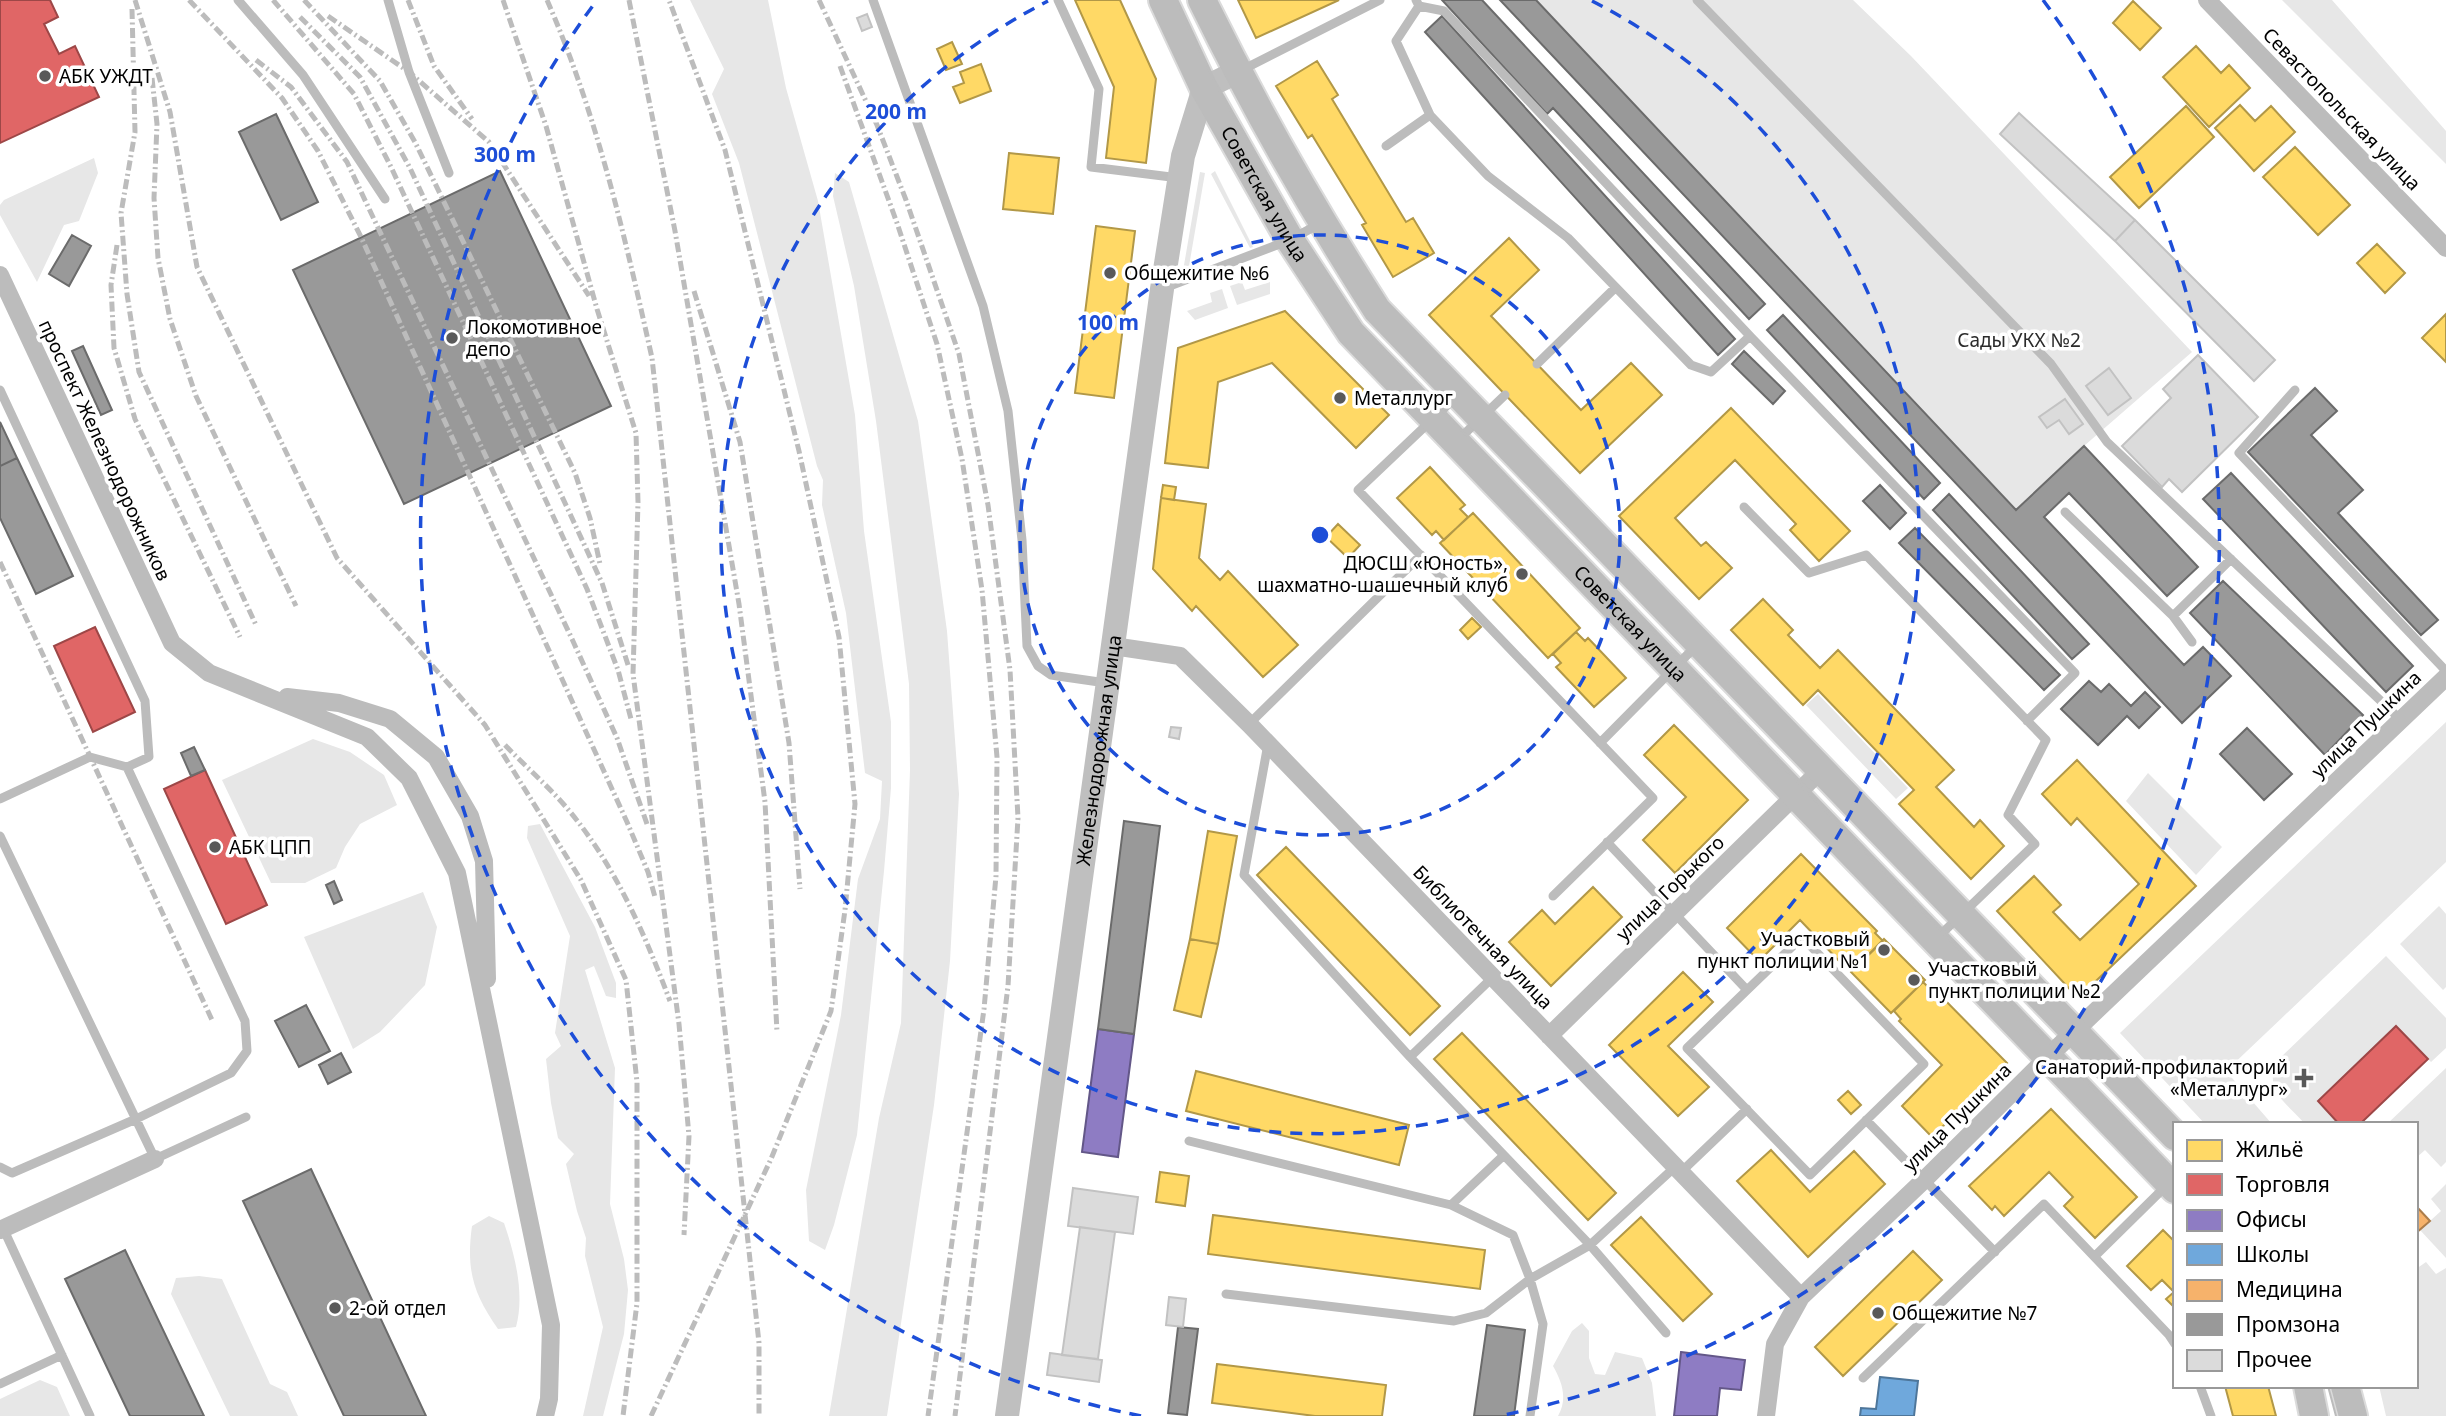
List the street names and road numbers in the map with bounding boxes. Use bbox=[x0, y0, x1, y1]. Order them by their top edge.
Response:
street label: Севастопольская улица bbox=[2257, 22, 2427, 196]
street label: Советская улица bbox=[1215, 121, 1314, 267]
street label: проспект Железнодорожников bbox=[33, 315, 177, 585]
street label: Советская улица bbox=[1568, 559, 1693, 687]
street label: Железнодорожная улица bbox=[1070, 633, 1127, 867]
street label: улица Пушкина bbox=[2305, 665, 2427, 783]
street label: улица Горького bbox=[1610, 830, 1730, 946]
street label: Библиотечная улица bbox=[1407, 859, 1559, 1015]
street label: улица Пушкина bbox=[1897, 1057, 2017, 1177]

